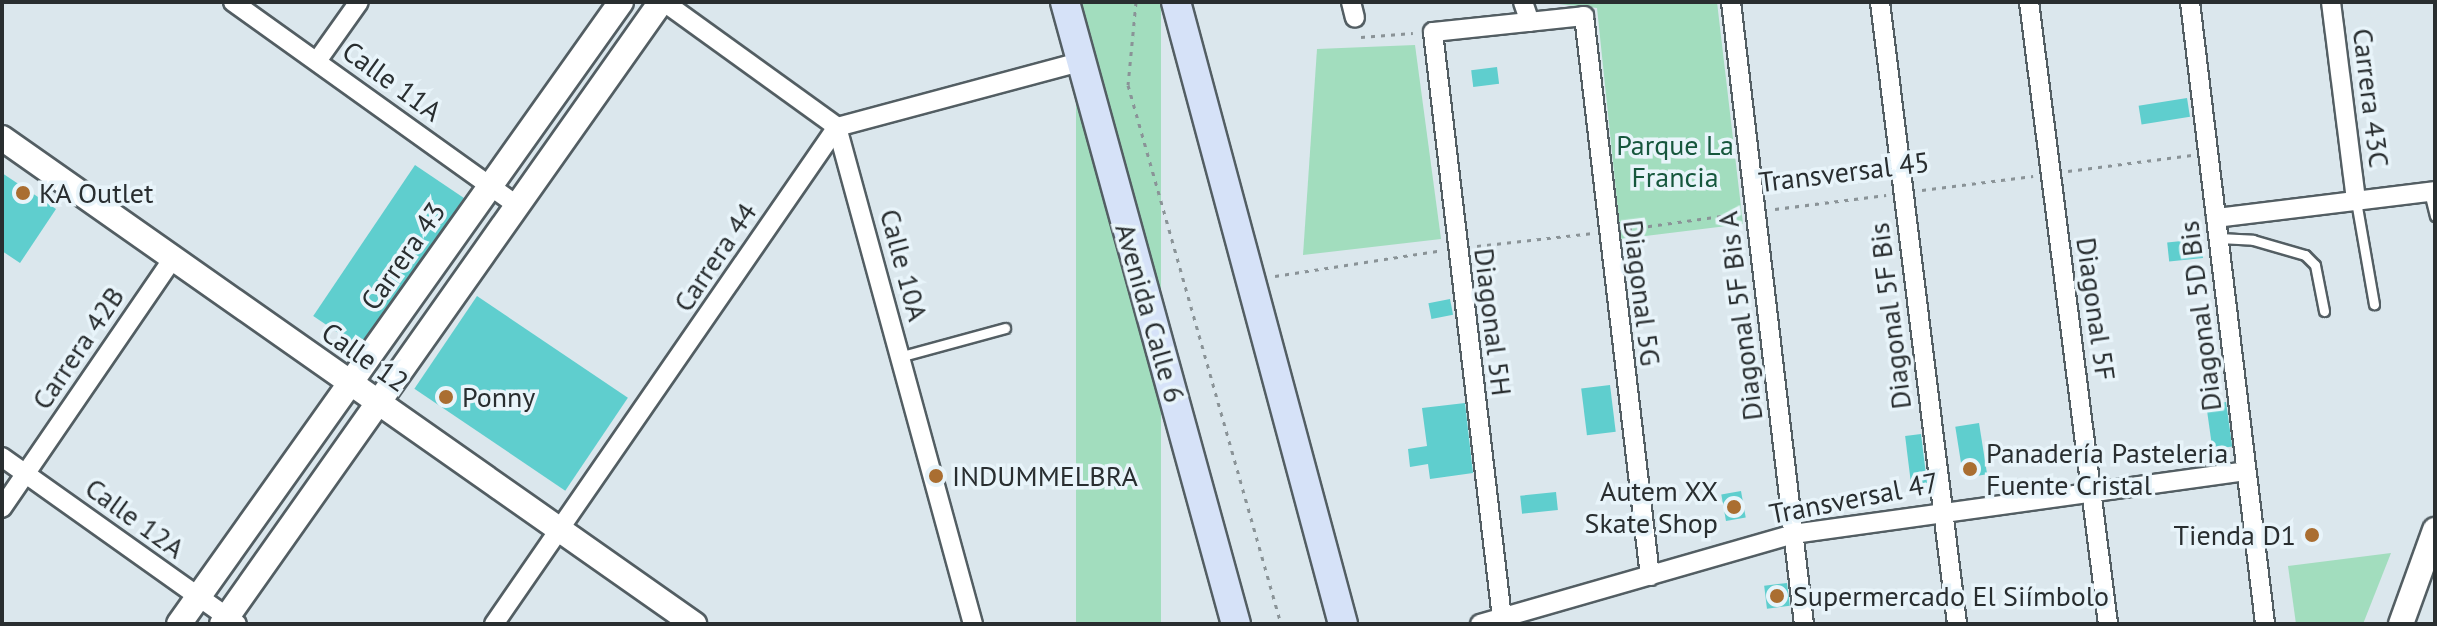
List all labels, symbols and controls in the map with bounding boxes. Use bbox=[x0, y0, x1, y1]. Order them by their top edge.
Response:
street label: Carrera 43C bbox=[2346, 26, 2396, 170]
street label: Calle 11A bbox=[336, 34, 448, 128]
park label: Parque La Francia bbox=[1616, 128, 1734, 194]
street label: Transversal 45 bbox=[1757, 145, 1931, 199]
place label: KA Outlet bbox=[39, 176, 155, 210]
marker: KA Outlet bbox=[14, 184, 32, 202]
street label: Carrera 43 bbox=[354, 196, 452, 316]
street label: Carrera 44 bbox=[666, 196, 764, 318]
street label: Calle 10A bbox=[873, 205, 935, 325]
street label: Diagonal 5F Bis A bbox=[1710, 209, 1770, 423]
street label: Diagonal 5G bbox=[1616, 218, 1668, 368]
street label: Diagonal 5D Bis bbox=[2172, 219, 2228, 413]
street label: Avenida Calle 6 bbox=[1108, 220, 1192, 406]
street label: Diagonal 5F Bis bbox=[1862, 221, 1918, 411]
street label: Diagonal 5F bbox=[2069, 235, 2123, 383]
street label: Diagonal 5H bbox=[1467, 246, 1519, 398]
street label: Carrera 42B bbox=[25, 280, 131, 416]
street label: Calle 12 bbox=[315, 315, 415, 399]
place label: Ponny bbox=[462, 380, 535, 414]
marker: Ponny bbox=[437, 388, 455, 406]
place label: Panadería Pasteleria Fuente Cristal bbox=[1986, 436, 2229, 502]
place label: INDUMMELBRA bbox=[952, 459, 1138, 493]
marker: Panadería Pasteleria Fuente Cristal bbox=[1961, 460, 1979, 478]
street label: Transversal 47 bbox=[1766, 465, 1942, 531]
marker: INDUMMELBRA bbox=[927, 467, 945, 485]
street label: Calle 12A bbox=[79, 471, 191, 565]
place label: Autem XX Skate Shop bbox=[1585, 474, 1718, 540]
marker: Autem XX Skate Shop bbox=[1725, 498, 1743, 516]
place label: Tienda D1 bbox=[2173, 518, 2296, 552]
marker: Tienda D1 bbox=[2303, 526, 2321, 544]
place label: Supermercado El Siímbolo bbox=[1793, 579, 2109, 613]
marker: Supermercado El Siímbolo bbox=[1768, 587, 1786, 605]

